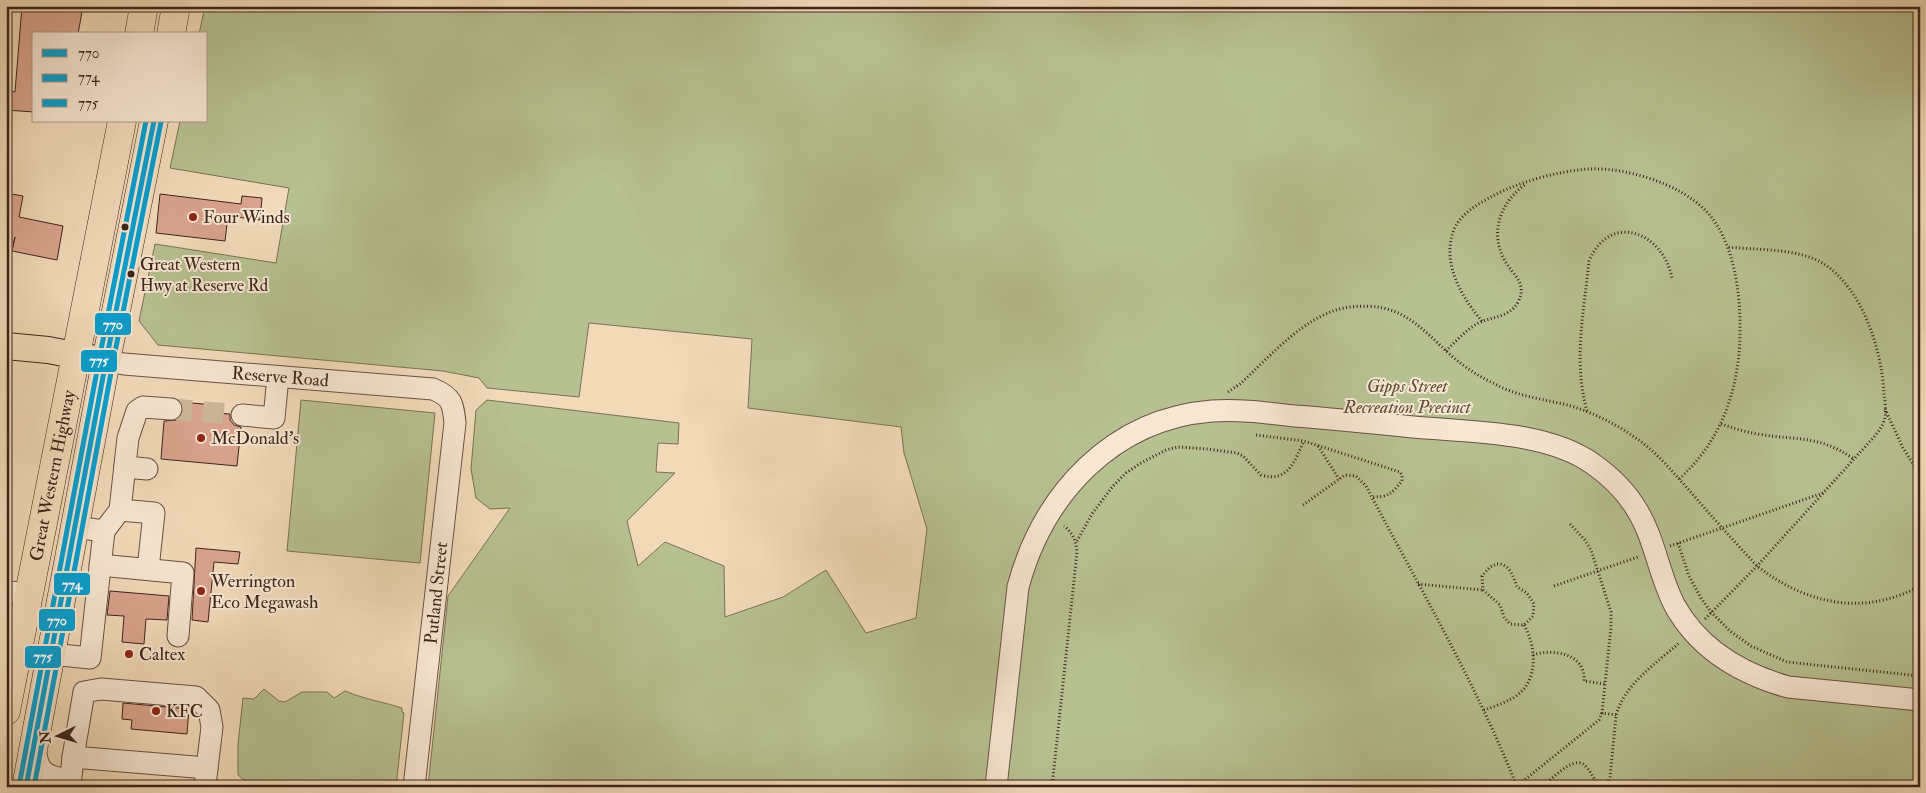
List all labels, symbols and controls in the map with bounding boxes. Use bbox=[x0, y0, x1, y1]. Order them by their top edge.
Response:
legend bbox=[32, 32, 208, 122]
text: 770 bbox=[78, 44, 99, 63]
text: 774 bbox=[78, 68, 100, 87]
text: 775 bbox=[78, 94, 99, 113]
place label: Four Winds bbox=[203, 206, 290, 229]
marker: Four Winds bbox=[187, 211, 199, 223]
unlabelled marker bbox=[120, 222, 130, 232]
place label: Great Western Hwy at Reserve Rd bbox=[140, 254, 269, 297]
marker: Great Western Hwy at Reserve Rd bbox=[126, 269, 136, 279]
line badge: 770 bbox=[94, 312, 132, 336]
text: 770 bbox=[103, 316, 123, 333]
line badge: 775 bbox=[80, 349, 118, 373]
text: 775 bbox=[89, 352, 109, 369]
street label: Reserve Road bbox=[231, 362, 330, 393]
park label: Gipps Street Recreation Precinct bbox=[1342, 375, 1471, 419]
street label: Great Western Highway bbox=[25, 387, 81, 563]
place label: McDonald's bbox=[211, 427, 299, 450]
marker: McDonald's bbox=[195, 432, 207, 444]
street label: Putland Street bbox=[420, 541, 453, 645]
place label: Werrington Eco Megawash bbox=[210, 570, 319, 614]
line badge: 774 bbox=[53, 572, 91, 596]
text: 774 bbox=[62, 576, 83, 593]
marker: Werrington Eco Megawash bbox=[195, 585, 207, 597]
line badge: 770 bbox=[38, 608, 76, 632]
text: 770 bbox=[47, 612, 67, 629]
place label: Caltex bbox=[139, 643, 185, 666]
line badge: 775 bbox=[24, 645, 62, 669]
text: 775 bbox=[33, 648, 53, 665]
marker: Caltex bbox=[123, 648, 135, 660]
place label: KFC bbox=[166, 700, 203, 723]
marker: KFC bbox=[150, 705, 162, 717]
north arrow bbox=[32, 710, 82, 760]
text: N bbox=[36, 730, 55, 745]

